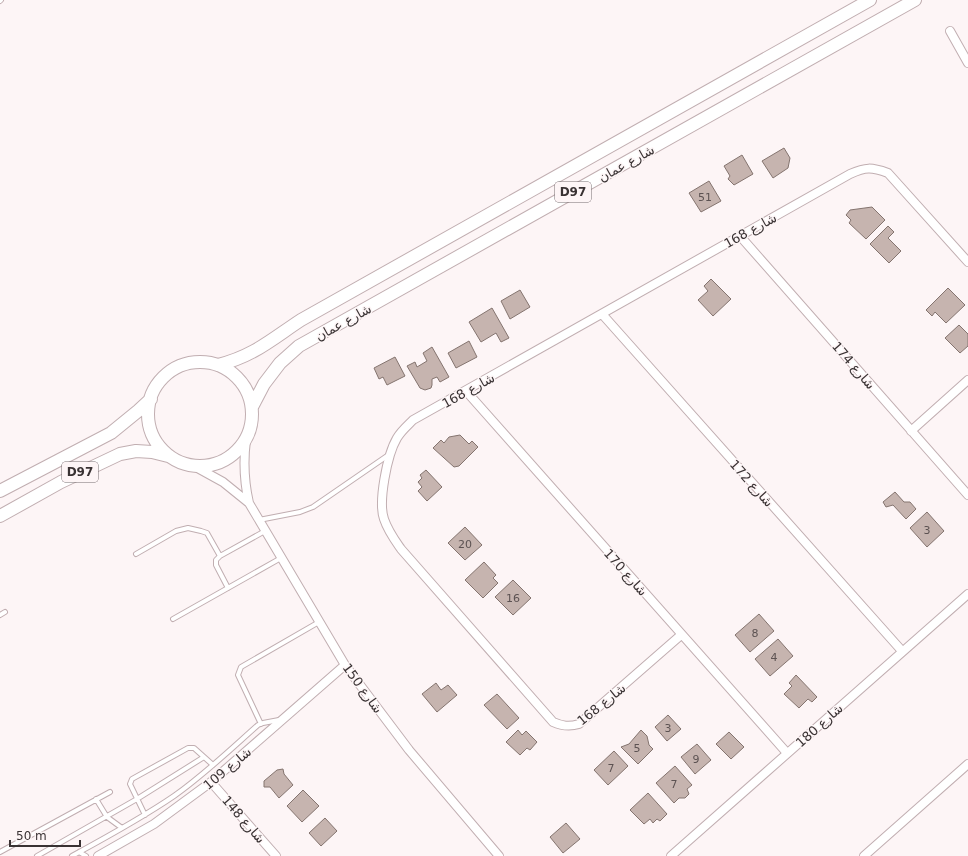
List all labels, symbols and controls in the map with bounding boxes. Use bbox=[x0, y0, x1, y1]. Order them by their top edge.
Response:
street label: شارع عمان bbox=[596, 142, 657, 186]
road number: D97 bbox=[555, 182, 591, 202]
house number: 51 bbox=[698, 191, 712, 204]
street label: شارع 168 bbox=[721, 210, 780, 252]
street label: شارع عمان bbox=[313, 301, 374, 345]
street label: شارع 174 bbox=[828, 339, 878, 393]
street label: شارع 168 bbox=[439, 370, 498, 412]
street label: شارع 172 bbox=[726, 457, 777, 511]
road number: D97 bbox=[62, 462, 98, 482]
house number: 3 bbox=[924, 524, 931, 537]
house number: 20 bbox=[458, 538, 472, 551]
street label: شارع 170 bbox=[600, 546, 651, 600]
house number: 16 bbox=[506, 592, 520, 605]
house number: 8 bbox=[752, 627, 759, 640]
house number: 4 bbox=[771, 651, 778, 664]
street label: شارع 150 bbox=[339, 660, 386, 717]
street label: شارع 168 bbox=[574, 680, 629, 729]
street label: شارع 180 bbox=[793, 700, 847, 751]
house number: 3 bbox=[665, 722, 672, 735]
house number: 5 bbox=[634, 742, 641, 755]
street label: شارع 109 bbox=[200, 744, 255, 793]
house number: 9 bbox=[693, 753, 700, 766]
house number: 7 bbox=[608, 762, 615, 775]
house number: 7 bbox=[671, 778, 678, 791]
street label: شارع 148 bbox=[218, 793, 268, 847]
scale bar bbox=[10, 822, 80, 848]
text: 50 m bbox=[16, 829, 47, 843]

